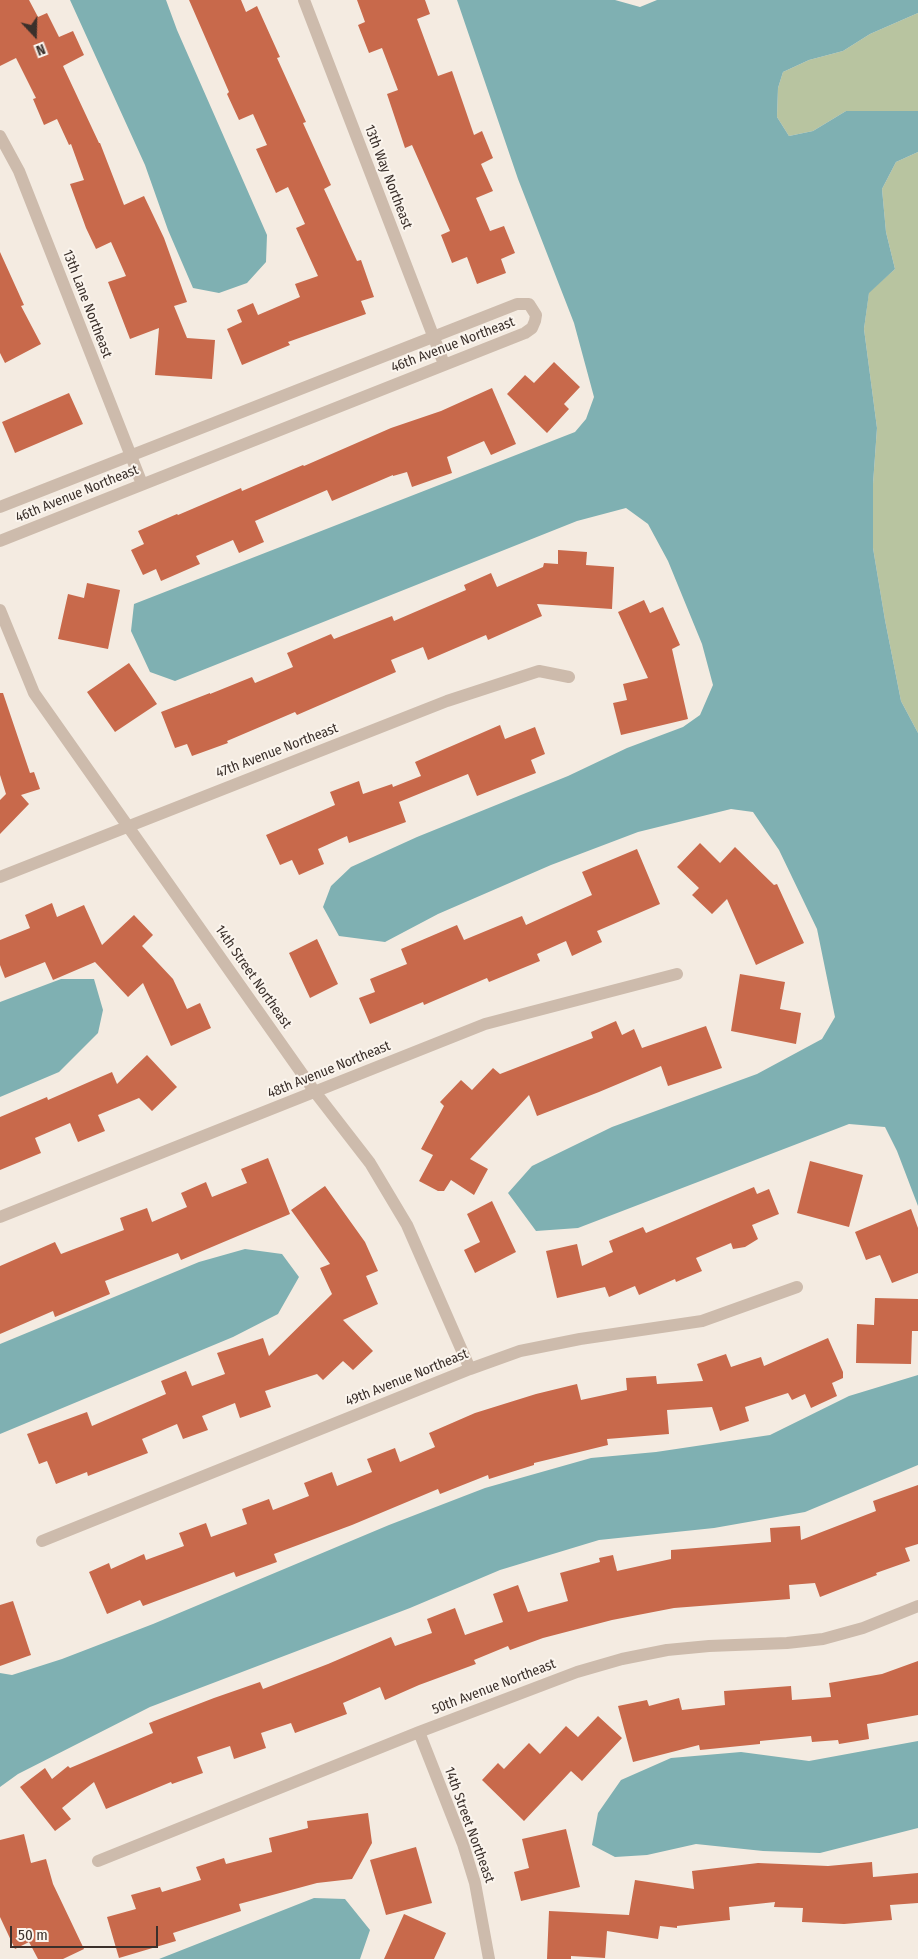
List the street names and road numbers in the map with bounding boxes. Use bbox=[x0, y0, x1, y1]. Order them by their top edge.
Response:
street label: 13th Way Northeast bbox=[360, 123, 416, 231]
street label: 13th Lane Northeast bbox=[59, 248, 115, 360]
street label: 46th Avenue Northeast bbox=[389, 314, 517, 376]
street label: 46th Avenue Northeast bbox=[13, 462, 141, 526]
street label: 47th Avenue Northeast bbox=[213, 720, 341, 782]
street label: 14th Street Northeast bbox=[211, 922, 295, 1032]
street label: 48th Avenue Northeast bbox=[265, 1038, 393, 1102]
street label: 49th Avenue Northeast bbox=[343, 1346, 471, 1410]
street label: 50th Avenue Northeast bbox=[430, 1656, 558, 1718]
street label: 14th Street Northeast bbox=[440, 1765, 498, 1885]

